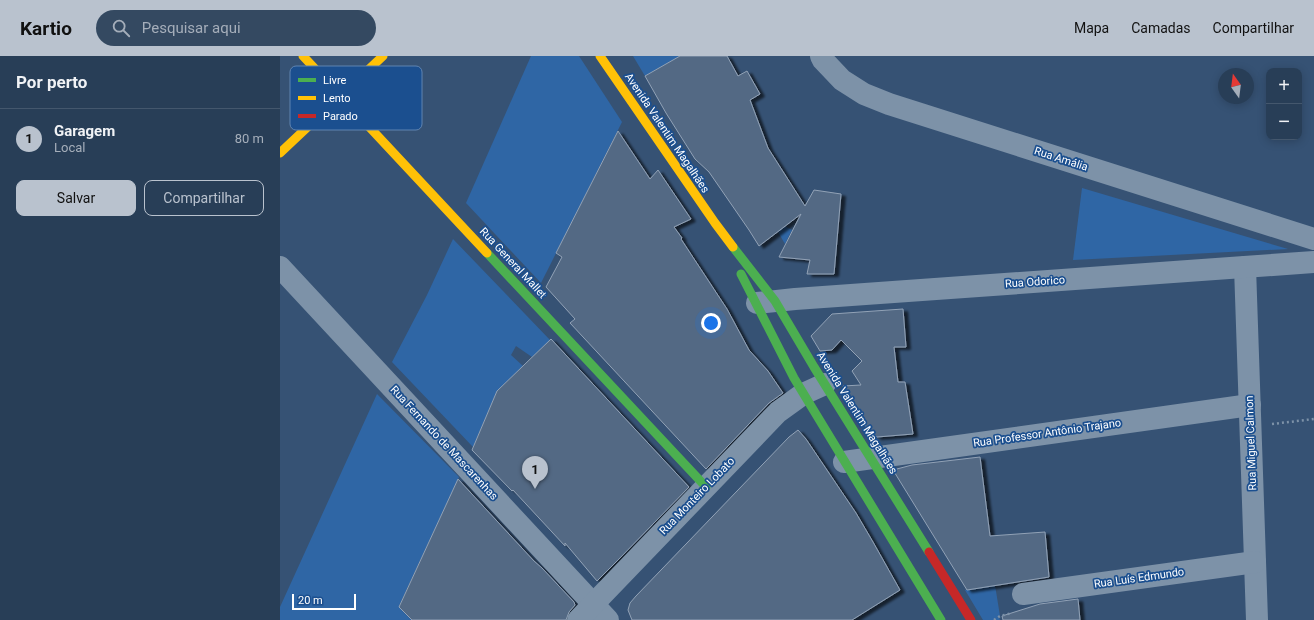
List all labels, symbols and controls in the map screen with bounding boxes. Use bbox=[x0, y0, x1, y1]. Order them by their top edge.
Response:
search box bbox=[96, 10, 376, 46]
text: Kartio bbox=[20, 17, 72, 40]
icon: search bbox=[110, 17, 132, 39]
text: Pesquisar aqui bbox=[142, 19, 241, 37]
text: Mapa bbox=[1074, 20, 1109, 36]
text: Camadas bbox=[1131, 20, 1191, 36]
text: Compartilhar bbox=[1213, 20, 1294, 36]
legend bbox=[290, 66, 422, 130]
north arrow bbox=[1218, 68, 1254, 104]
map controls bbox=[1266, 68, 1302, 140]
button: + bbox=[1266, 68, 1302, 104]
street label: Avenida Valentim Magalhães bbox=[622, 71, 712, 196]
text: Por perto bbox=[16, 72, 87, 92]
text: Livre bbox=[323, 74, 347, 87]
text: Lento bbox=[323, 92, 351, 105]
button: − bbox=[1266, 104, 1302, 140]
text: Parado bbox=[323, 110, 358, 123]
text: Garagem bbox=[54, 122, 115, 140]
text: 1 bbox=[25, 131, 33, 146]
text: 80 m bbox=[235, 131, 264, 146]
text: Local bbox=[54, 140, 85, 155]
street label: Rua Amália bbox=[1033, 144, 1090, 174]
button: Salvar bbox=[16, 180, 136, 216]
button: Compartilhar bbox=[144, 180, 264, 216]
street label: Rua General Mallet bbox=[477, 225, 549, 301]
street label: Rua Odorico bbox=[1005, 273, 1065, 291]
your location bbox=[701, 313, 721, 333]
street label: Avenida Valentim Magalhães bbox=[814, 350, 900, 477]
street label: Rua Fernando de Mascarenhas bbox=[388, 383, 501, 503]
street label: Rua Miguel Calmon bbox=[1243, 395, 1259, 491]
street label: Rua Professor Antônio Trajano bbox=[972, 416, 1122, 450]
street label: Rua Monteiro Lobato bbox=[657, 455, 737, 537]
pin: 1 bbox=[522, 456, 548, 489]
street label: Rua Luís Edmundo bbox=[1093, 565, 1185, 591]
scale bar bbox=[292, 592, 356, 611]
text: 20 m bbox=[298, 594, 323, 607]

